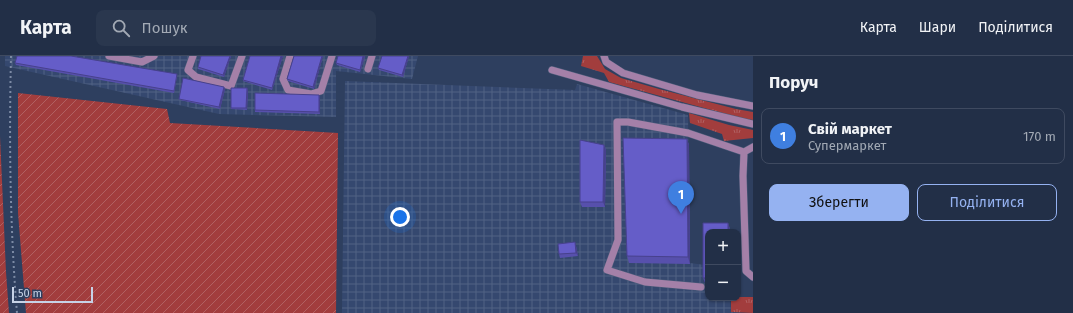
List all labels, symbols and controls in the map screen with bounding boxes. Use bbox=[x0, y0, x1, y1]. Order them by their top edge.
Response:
search box bbox=[96, 10, 376, 46]
text: Карта bbox=[20, 16, 72, 39]
icon: search bbox=[110, 17, 132, 39]
text: Пошук bbox=[142, 19, 188, 37]
text: Карта bbox=[860, 19, 897, 36]
text: Шари bbox=[919, 19, 956, 36]
text: Поділитися bbox=[978, 19, 1053, 36]
text: Поруч bbox=[769, 72, 818, 93]
text: Свiй маркет bbox=[808, 120, 892, 138]
text: 1 bbox=[780, 129, 786, 144]
text: 170 m bbox=[1023, 129, 1056, 144]
text: Супермаркет bbox=[808, 138, 886, 153]
pin: 1 bbox=[668, 181, 694, 214]
button: Зберегти bbox=[769, 184, 909, 221]
button: Поділитися bbox=[917, 184, 1057, 221]
your location bbox=[390, 207, 410, 227]
map controls bbox=[705, 229, 741, 301]
button: + bbox=[705, 229, 741, 265]
button: − bbox=[705, 265, 741, 301]
scale bar bbox=[12, 285, 93, 304]
text: 50 m bbox=[18, 287, 42, 300]

